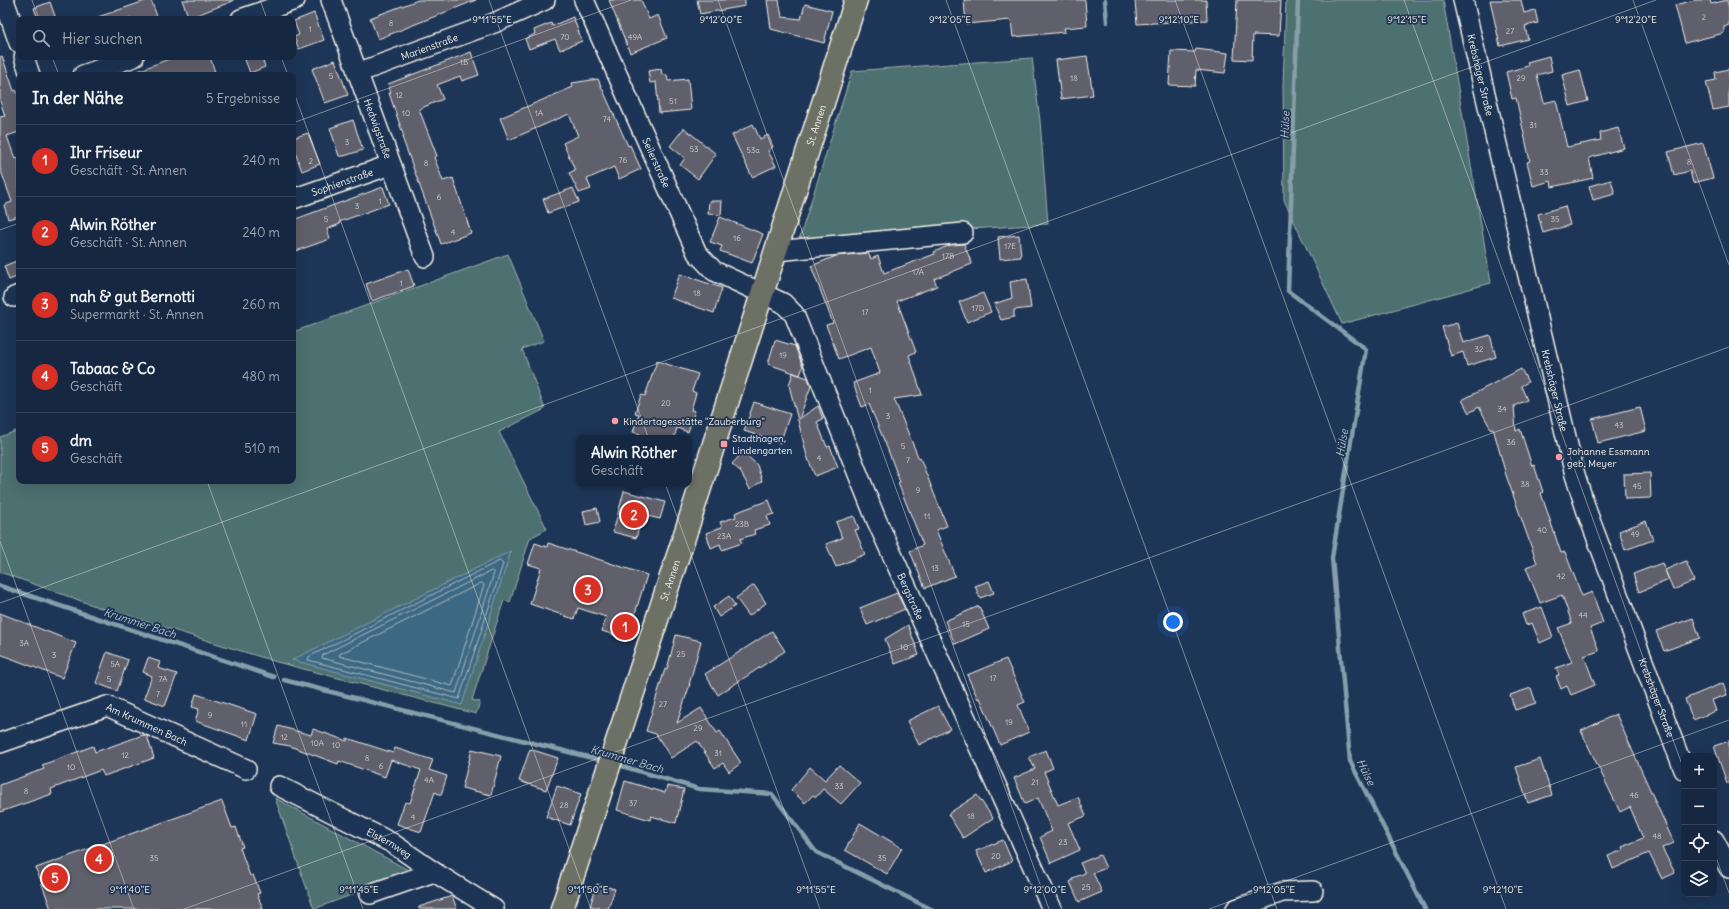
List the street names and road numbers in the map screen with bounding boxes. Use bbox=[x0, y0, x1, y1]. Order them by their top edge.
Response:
street label: Marienstraße bbox=[399, 31, 460, 63]
street label: Krebshäger Straße bbox=[1464, 33, 1496, 117]
street label: Hedwigstraße bbox=[361, 97, 394, 160]
street label: St. Annen bbox=[804, 103, 829, 147]
street label: Seilerstraße bbox=[639, 136, 673, 190]
street label: Sophienstraße bbox=[310, 165, 375, 199]
street label: Krebshäger Straße bbox=[1539, 348, 1570, 433]
street label: St. Annen bbox=[658, 558, 683, 603]
street label: Bergstraße bbox=[894, 571, 927, 622]
street label: Krebshäger Straße bbox=[1635, 656, 1677, 739]
street label: Am Krummen Bach bbox=[104, 700, 190, 749]
street label: Elsternweg bbox=[364, 825, 414, 862]

